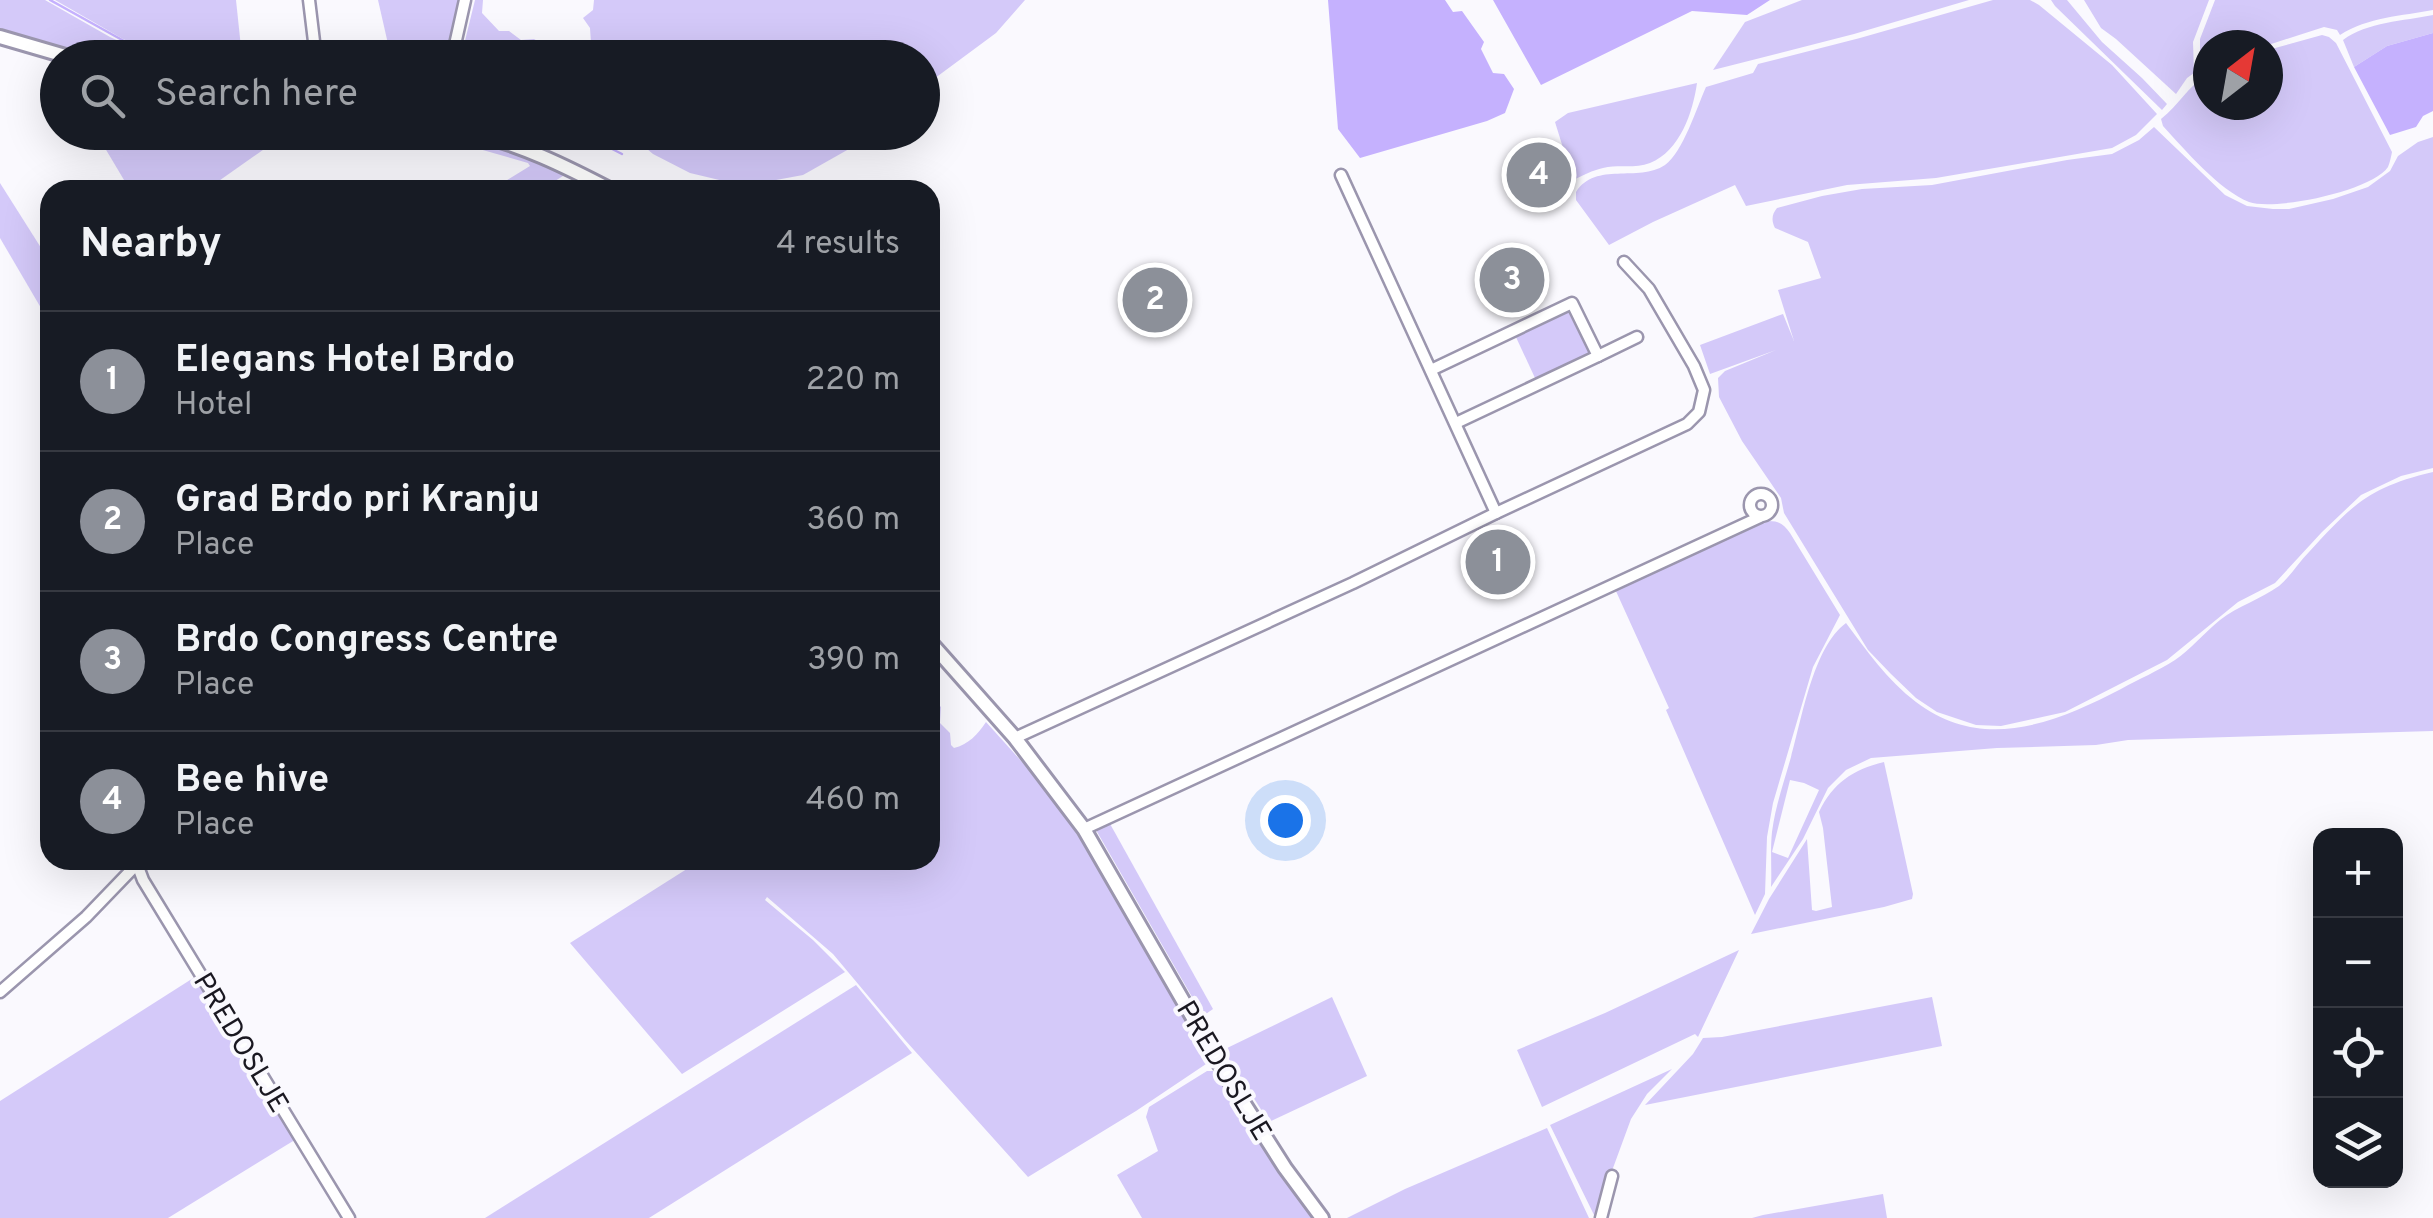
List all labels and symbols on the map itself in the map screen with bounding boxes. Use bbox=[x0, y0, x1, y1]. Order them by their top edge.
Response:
north arrow bbox=[2193, 30, 2283, 120]
pin: 4 bbox=[1506, 138, 1572, 212]
pin: 3 bbox=[1480, 242, 1544, 318]
pin: 2 bbox=[1122, 262, 1188, 338]
pin: 1 bbox=[1466, 524, 1530, 600]
your location bbox=[1260, 795, 1311, 846]
street label: PREDOSLJE bbox=[184, 967, 295, 1120]
street label: PREDOSLJE bbox=[1167, 995, 1278, 1148]

